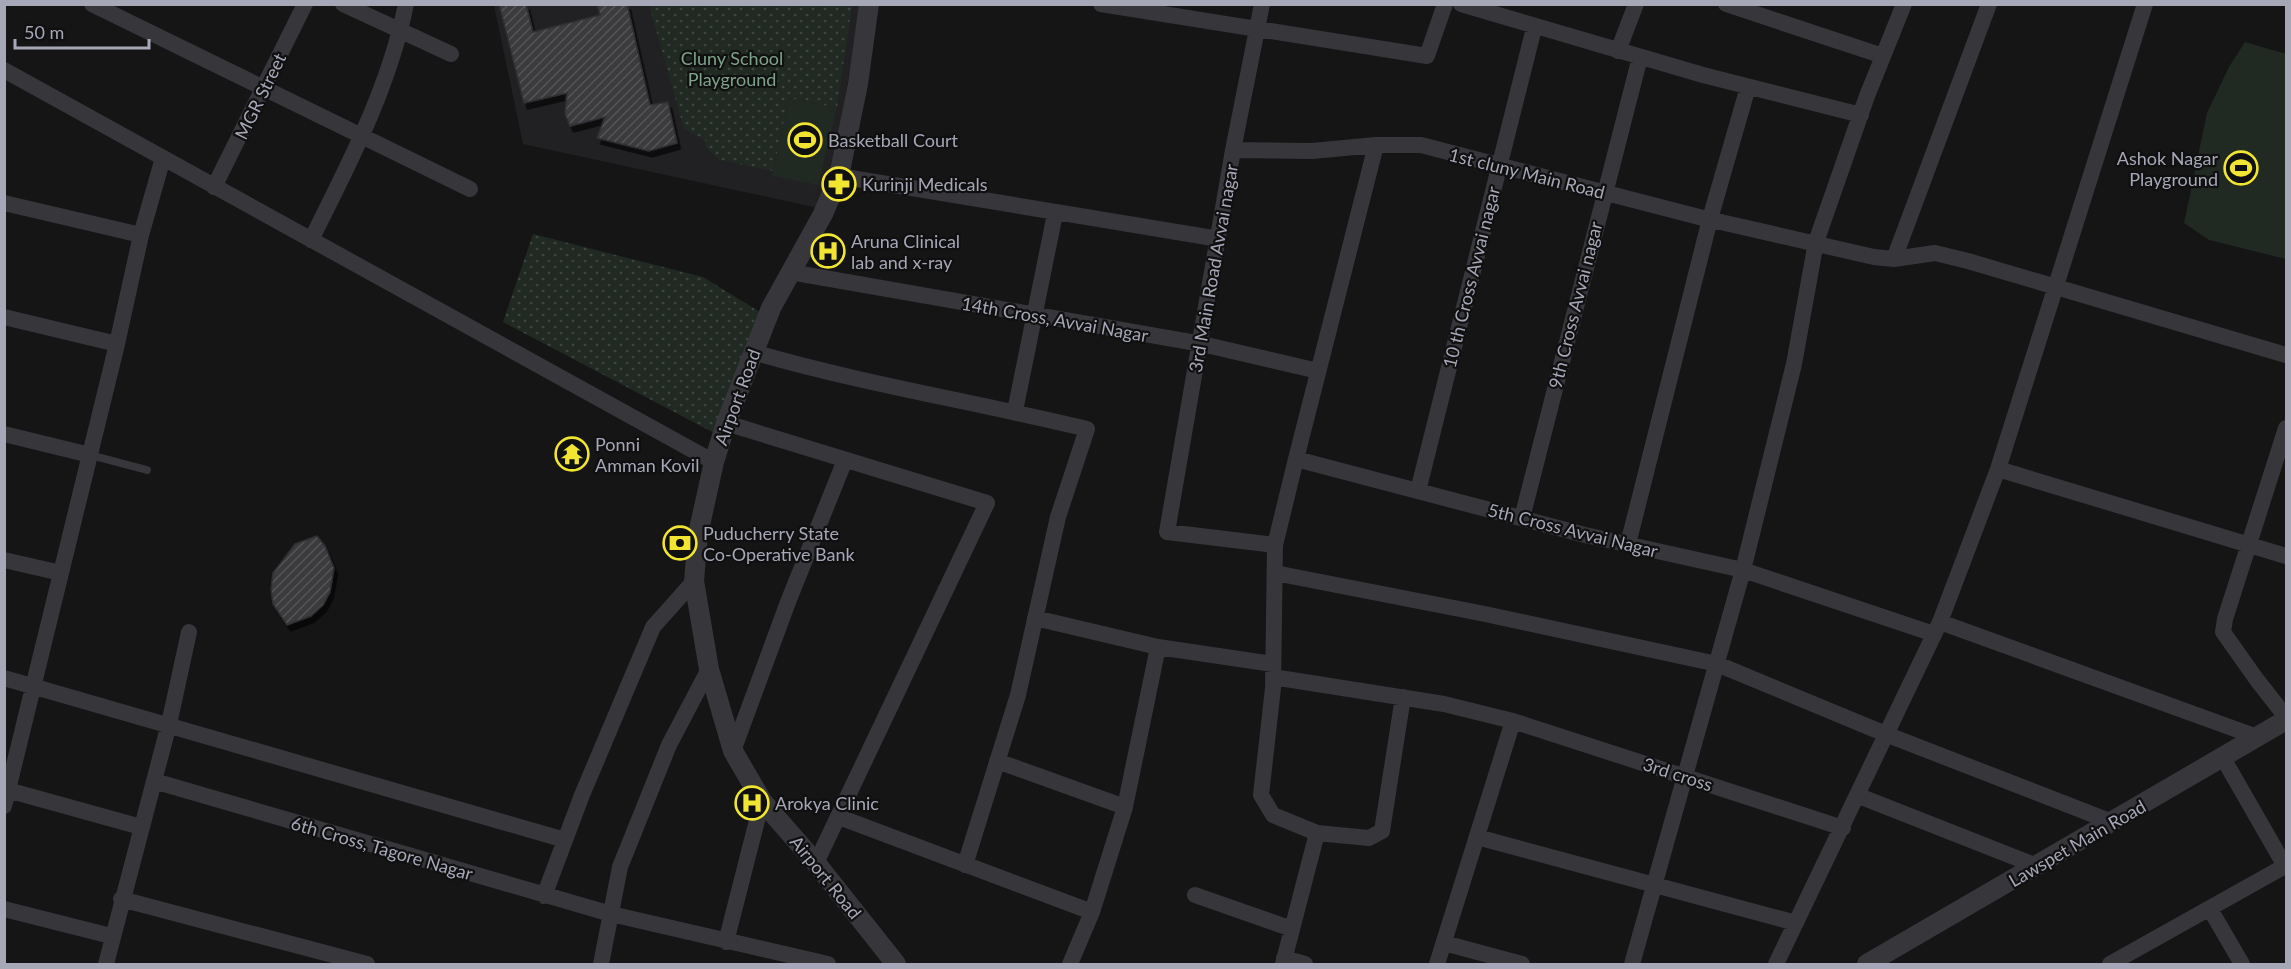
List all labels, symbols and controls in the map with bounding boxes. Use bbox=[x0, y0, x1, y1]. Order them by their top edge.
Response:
scale bar bbox=[15, 12, 148, 50]
text: 50 m bbox=[24, 21, 64, 43]
park label: Cluny School Playground bbox=[681, 47, 783, 90]
street label: MGR Street bbox=[230, 49, 291, 143]
sports icon: Basketball Court bbox=[787, 122, 823, 158]
place label: Basketball Court bbox=[828, 129, 959, 151]
street label: 1st cluny Main Road bbox=[1447, 143, 1607, 203]
place label: Ashok Nagar Playground bbox=[2117, 147, 2218, 190]
sports icon: Ashok Nagar Playground bbox=[2223, 150, 2259, 186]
street label: 3rd Main Road Avvai nagar bbox=[1184, 162, 1242, 374]
pharmacy icon: Kurinji Medicals bbox=[821, 166, 857, 202]
place label: Kurinji Medicals bbox=[862, 173, 988, 195]
street label: 10 th Cross Avvai nagar bbox=[1438, 184, 1504, 370]
street label: 9th Cross Avvai nagar bbox=[1544, 219, 1606, 391]
place label: Aruna Clinical lab and x-ray bbox=[851, 230, 960, 273]
hospital icon: Aruna Clinical lab and x-ray bbox=[810, 233, 846, 269]
street label: 14th Cross, Avvai Nagar bbox=[960, 292, 1150, 346]
street label: Airport Road bbox=[709, 346, 765, 448]
place label: Ponni Amman Kovil bbox=[595, 433, 699, 476]
temple icon: Ponni Amman Kovil bbox=[554, 436, 590, 472]
street label: 5th Cross Avvai Nagar bbox=[1486, 498, 1661, 562]
place label: Puducherry State Co-Operative Bank bbox=[703, 522, 856, 565]
bank icon: Puducherry State Co-Operative Bank bbox=[662, 525, 698, 561]
street label: 3rd cross bbox=[1640, 752, 1716, 796]
hospital icon: Arokya Clinic bbox=[734, 785, 770, 821]
place label: Arokya Clinic bbox=[775, 792, 879, 814]
street label: Lawspet Main Road bbox=[2004, 795, 2150, 891]
street label: 6th Cross, Tagore Nagar bbox=[289, 811, 476, 885]
street label: Airport Road bbox=[786, 831, 866, 923]

